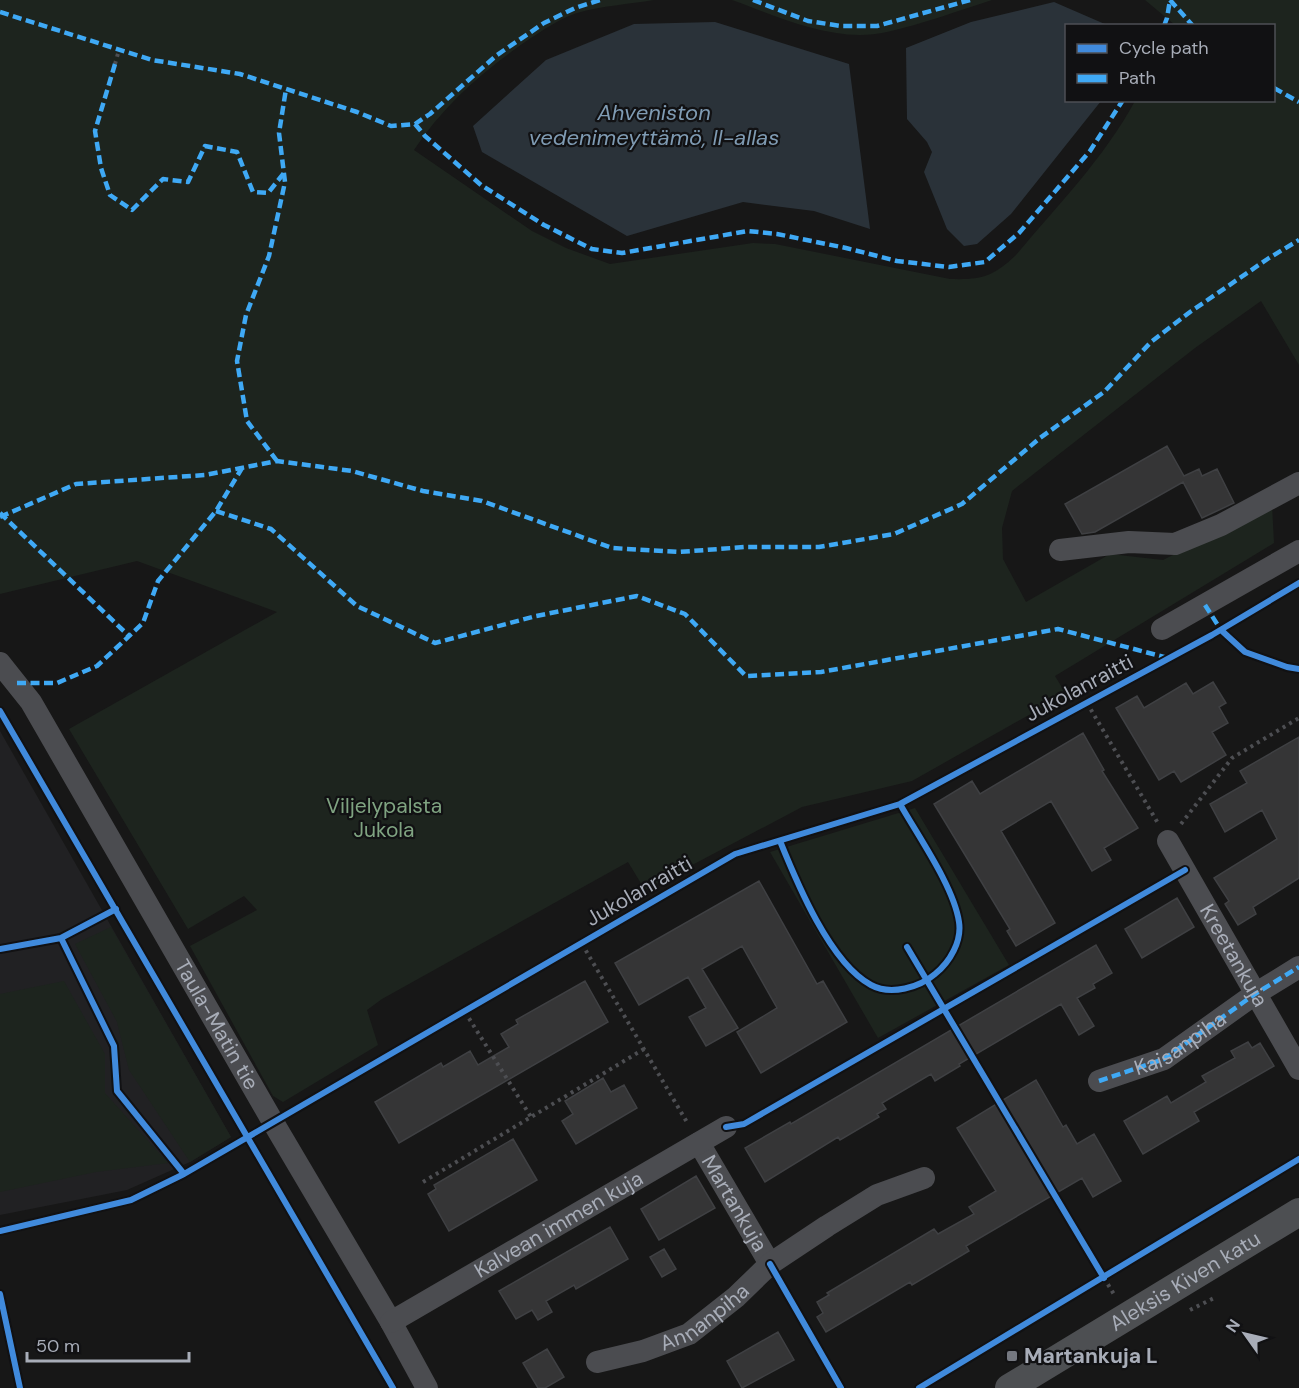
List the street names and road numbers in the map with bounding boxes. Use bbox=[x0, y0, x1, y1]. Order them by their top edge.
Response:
street label: Jukolanraitti bbox=[1020, 648, 1138, 728]
street label: Jukolanraitti bbox=[581, 849, 697, 933]
street label: Kreetankuja bbox=[1193, 899, 1274, 1012]
street label: Taula-Matin tie bbox=[168, 954, 265, 1095]
street label: Kaisanpiha bbox=[1130, 1005, 1232, 1082]
street label: Martankuja bbox=[695, 1150, 774, 1257]
street label: Kalvean immen kuja bbox=[469, 1164, 648, 1284]
street label: Aleksis Kiven katu bbox=[1104, 1225, 1266, 1338]
street label: Annanpiha bbox=[656, 1278, 755, 1358]

